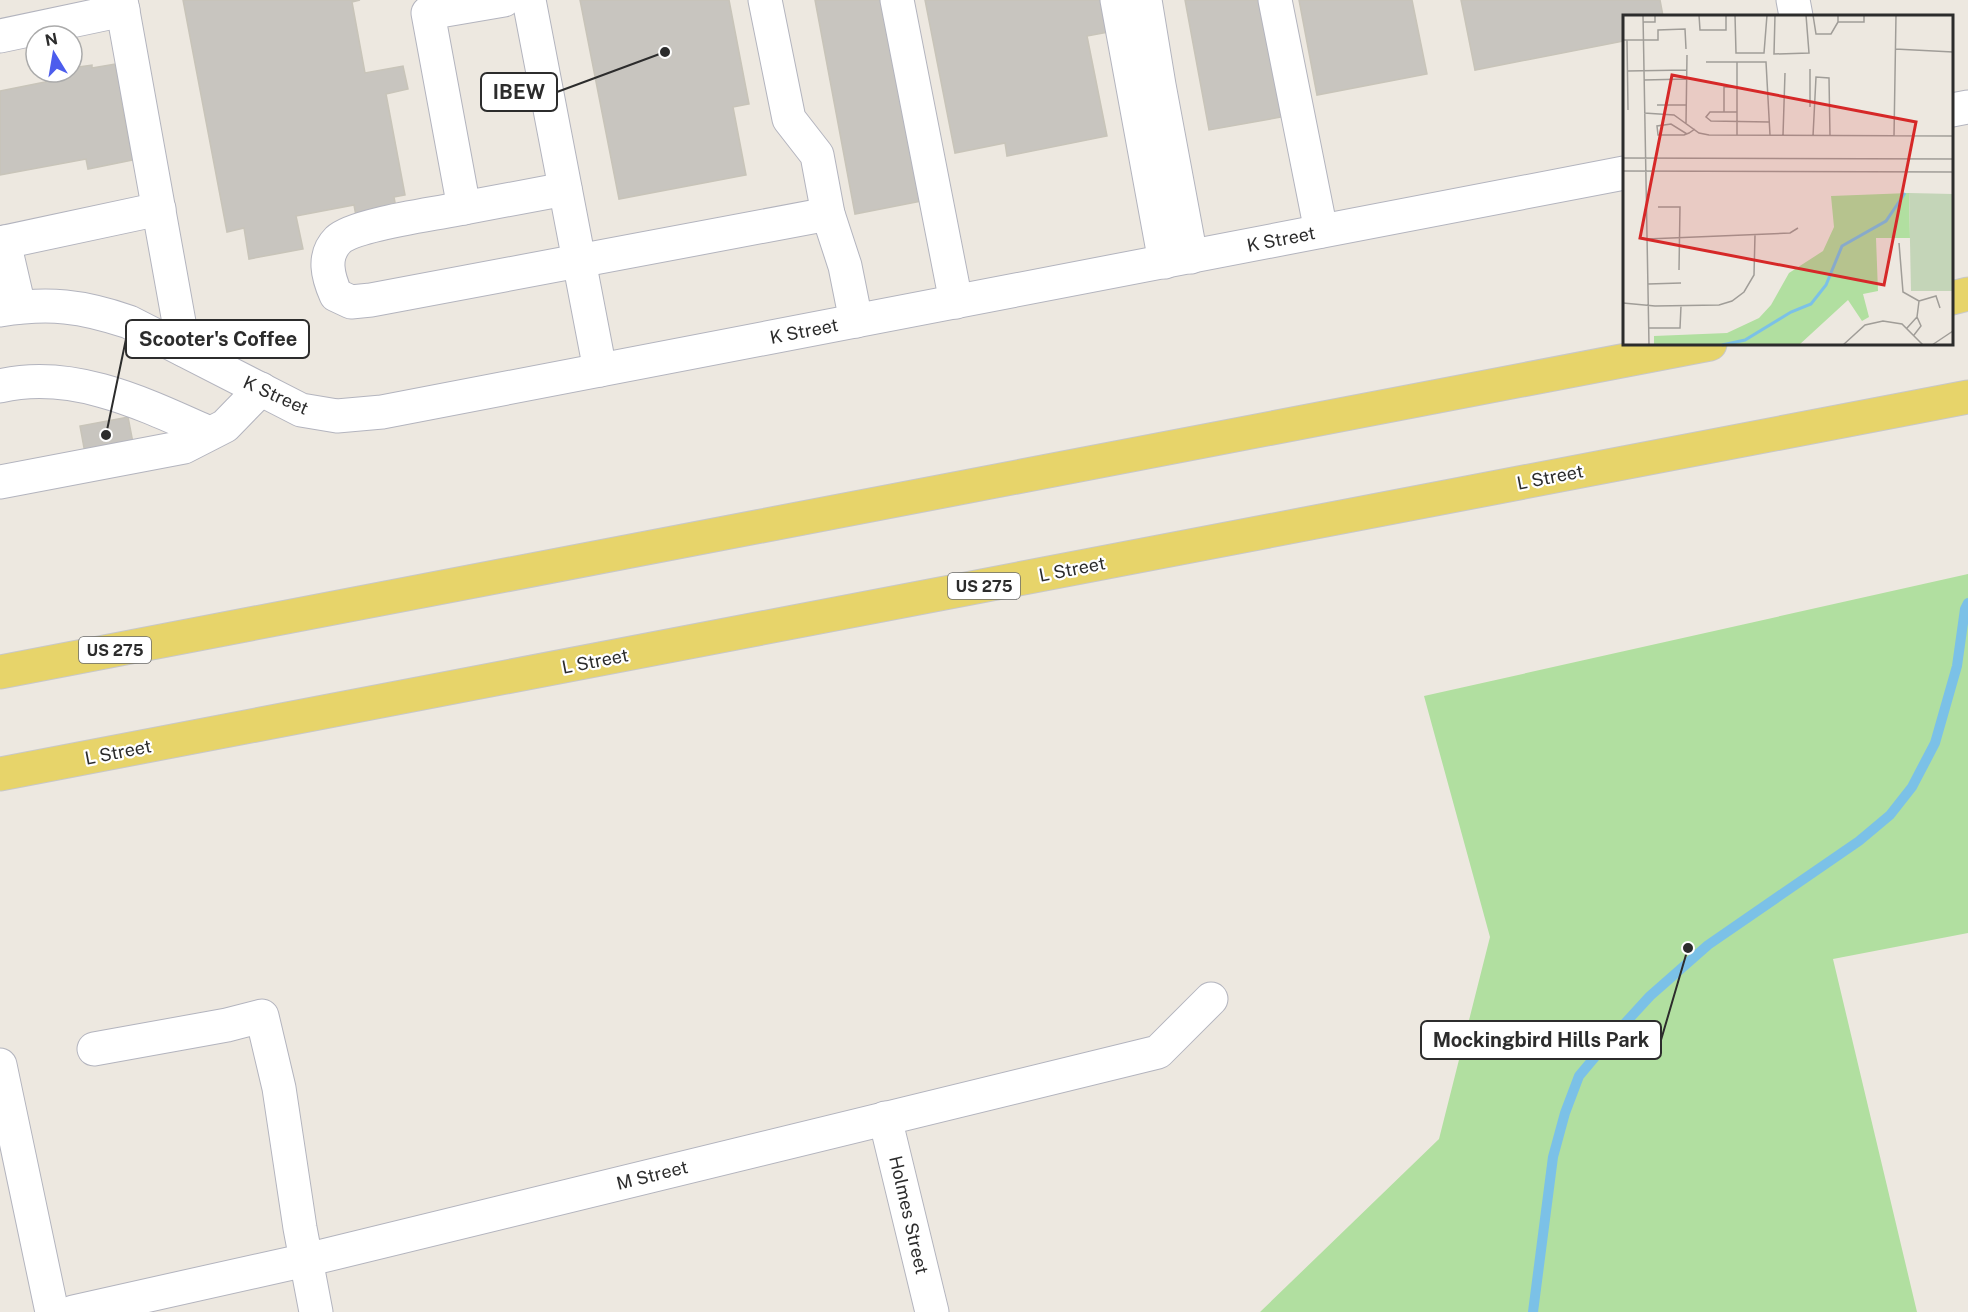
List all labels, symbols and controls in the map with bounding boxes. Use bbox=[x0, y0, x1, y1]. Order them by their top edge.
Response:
inset map bbox=[1623, 15, 1953, 345]
north arrow bbox=[24, 24, 84, 84]
text: N bbox=[43, 29, 59, 50]
callout: IBEW bbox=[481, 73, 557, 111]
text: IBEW bbox=[493, 80, 545, 104]
street label: K Street bbox=[1245, 222, 1317, 256]
street label: K Street bbox=[768, 314, 840, 348]
callout: Scooter's Coffee bbox=[126, 320, 309, 358]
text: Scooter's Coffee bbox=[139, 327, 297, 351]
street label: K Street bbox=[240, 371, 312, 419]
street label: L Street bbox=[1515, 460, 1585, 494]
street label: L Street bbox=[1037, 552, 1107, 586]
road number: US 275 bbox=[948, 573, 1020, 599]
road number: US 275 bbox=[79, 637, 151, 663]
street label: L Street bbox=[560, 644, 630, 678]
street label: L Street bbox=[83, 735, 153, 769]
callout: Mockingbird Hills Park bbox=[1421, 1021, 1661, 1059]
text: Mockingbird Hills Park bbox=[1433, 1028, 1650, 1052]
street label: Holmes Street bbox=[885, 1154, 933, 1276]
street label: M Street bbox=[614, 1156, 690, 1194]

